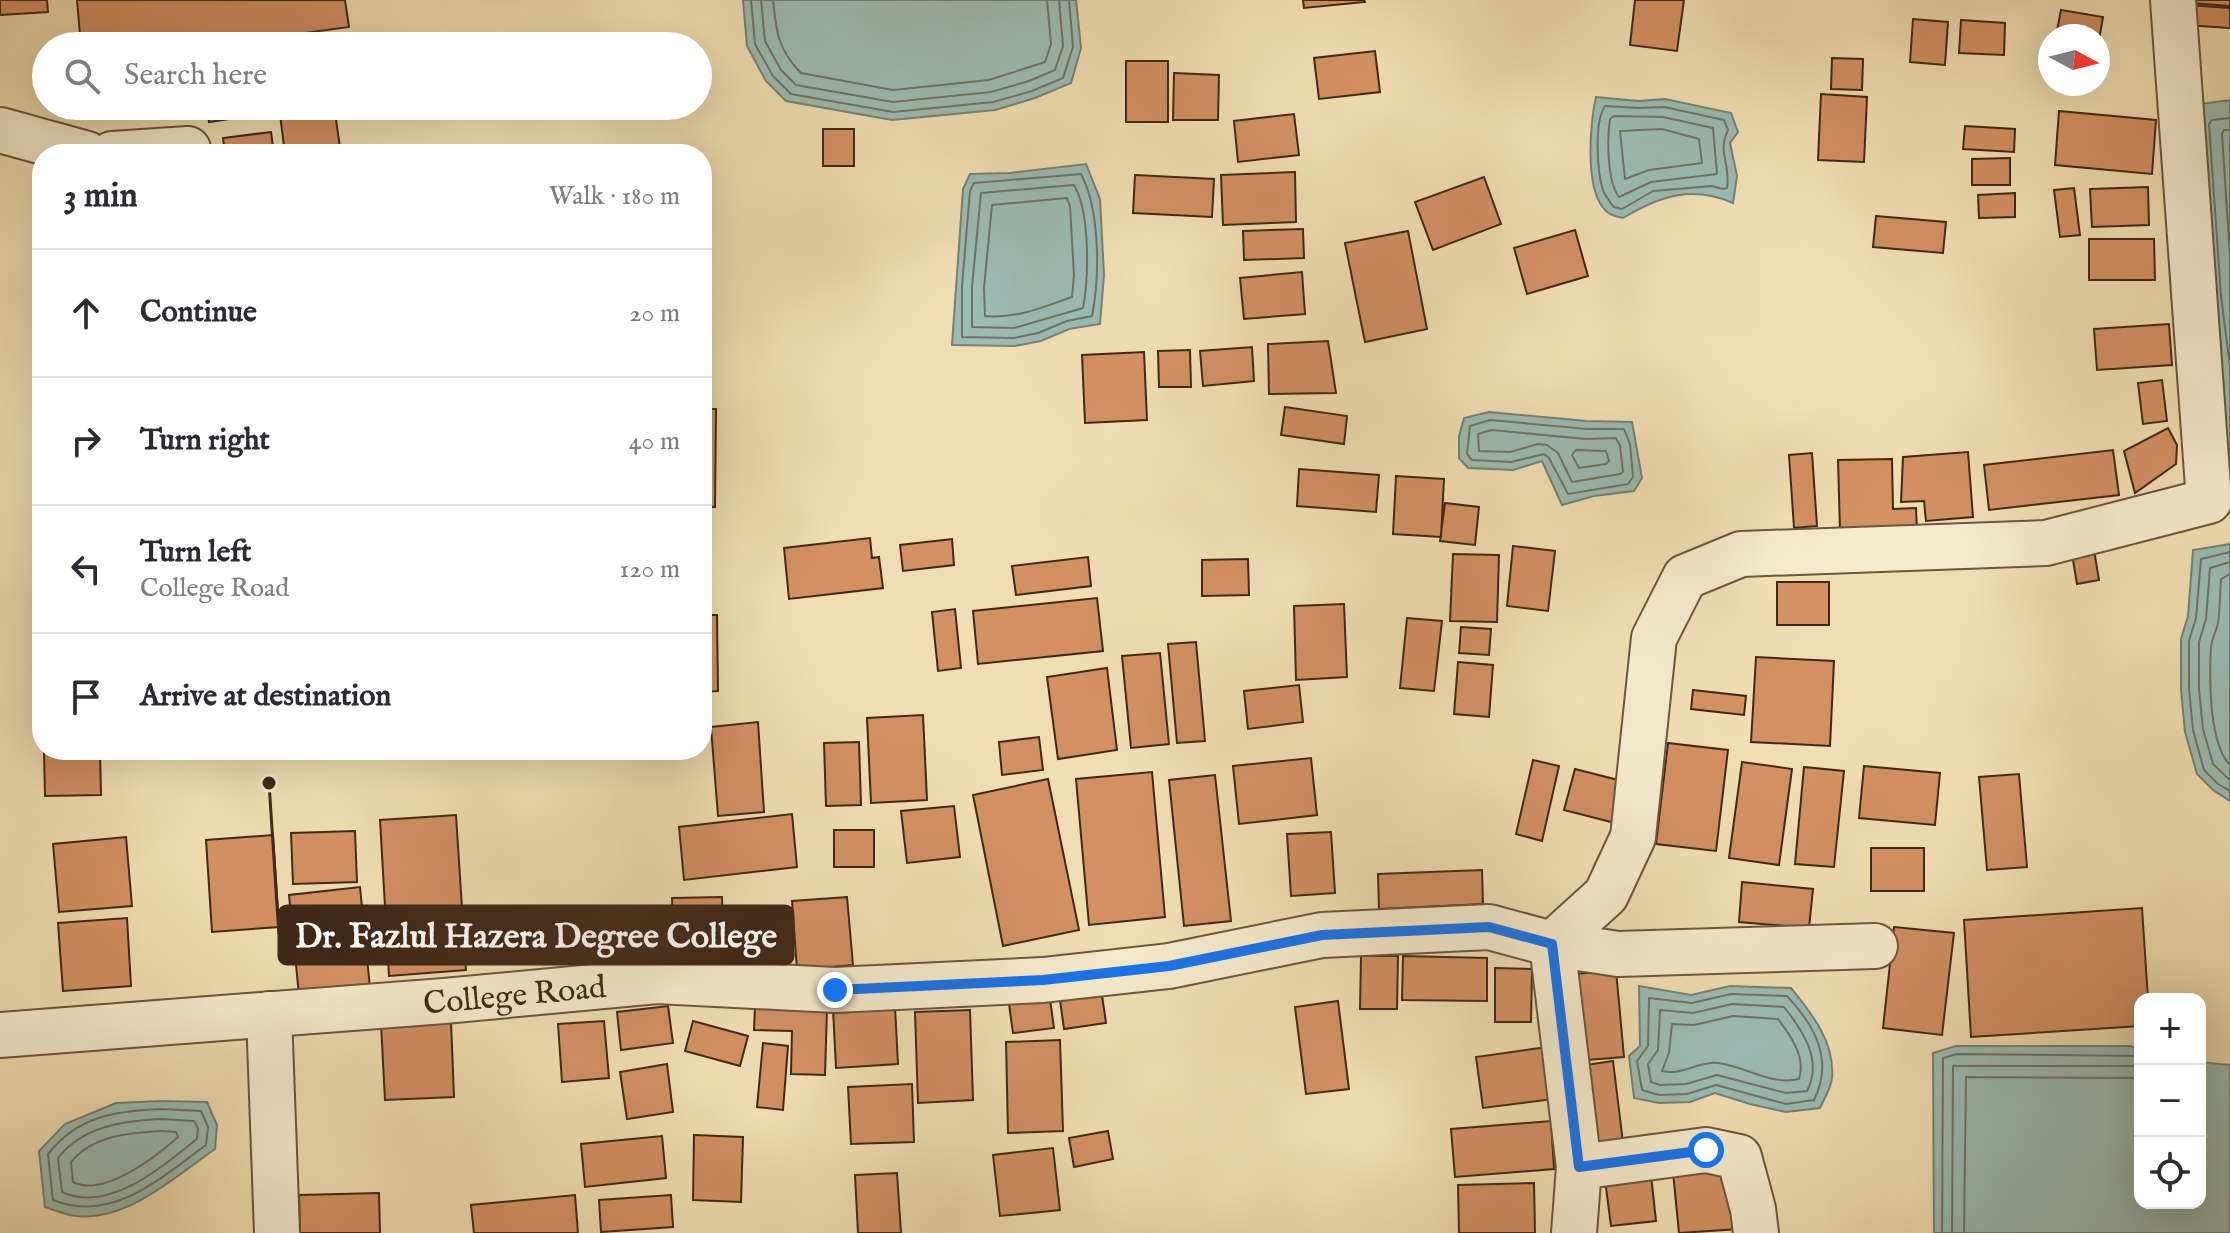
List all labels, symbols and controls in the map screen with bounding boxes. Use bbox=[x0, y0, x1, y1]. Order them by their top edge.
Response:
north arrow bbox=[2038, 24, 2110, 96]
search box bbox=[32, 32, 712, 120]
icon: search bbox=[60, 54, 104, 98]
text: Search here bbox=[124, 57, 267, 95]
text: 3 min bbox=[64, 175, 138, 218]
text: Walk · 180 m bbox=[549, 180, 680, 213]
icon: ahead bbox=[64, 291, 108, 335]
text: Continue bbox=[140, 294, 257, 332]
text: 20 m bbox=[629, 297, 680, 330]
icon: right bbox=[64, 419, 108, 463]
text: Turn right bbox=[140, 422, 270, 460]
text: 40 m bbox=[629, 425, 680, 458]
text: Turn left bbox=[140, 534, 251, 572]
icon: left bbox=[64, 547, 108, 591]
text: 120 m bbox=[620, 553, 680, 586]
text: College Road bbox=[140, 572, 289, 605]
icon: arrive bbox=[64, 675, 108, 719]
text: Arrive at destination bbox=[140, 678, 391, 716]
callout: Dr. Fazlul Hazera Degree College bbox=[279, 906, 793, 964]
text: Dr. Fazlul Hazera Degree College bbox=[295, 916, 777, 959]
street label: College Road bbox=[422, 968, 609, 1026]
route end bbox=[817, 972, 853, 1008]
map controls bbox=[2134, 993, 2206, 1209]
button: + bbox=[2134, 993, 2206, 1065]
button: − bbox=[2134, 1065, 2206, 1137]
route start bbox=[1688, 1132, 1724, 1168]
button: locate bbox=[2134, 1137, 2206, 1209]

